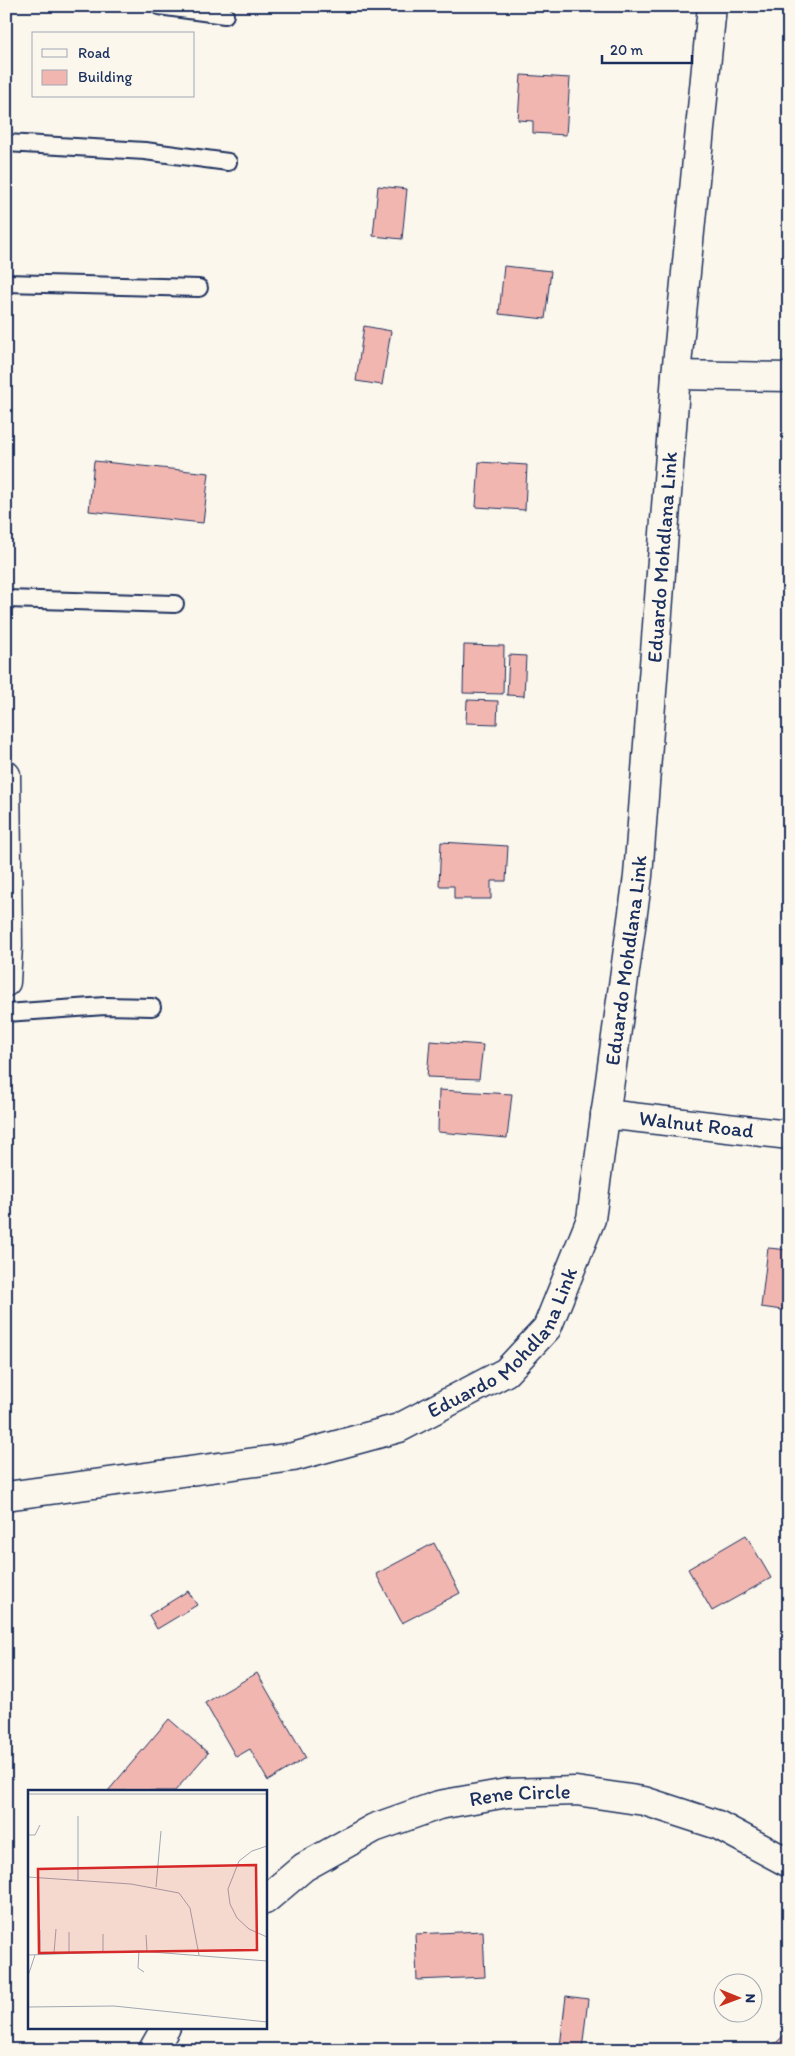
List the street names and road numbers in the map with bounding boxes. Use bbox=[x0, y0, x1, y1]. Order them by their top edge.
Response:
street label: Eduardo Mohdlana Link bbox=[641, 450, 682, 664]
street label: Eduardo Mohdlana Link bbox=[599, 854, 652, 1067]
street label: Walnut Road bbox=[638, 1105, 756, 1143]
street label: Eduardo Mohdlana Link bbox=[423, 1263, 582, 1423]
street label: Rene Circle bbox=[467, 1778, 571, 1811]

